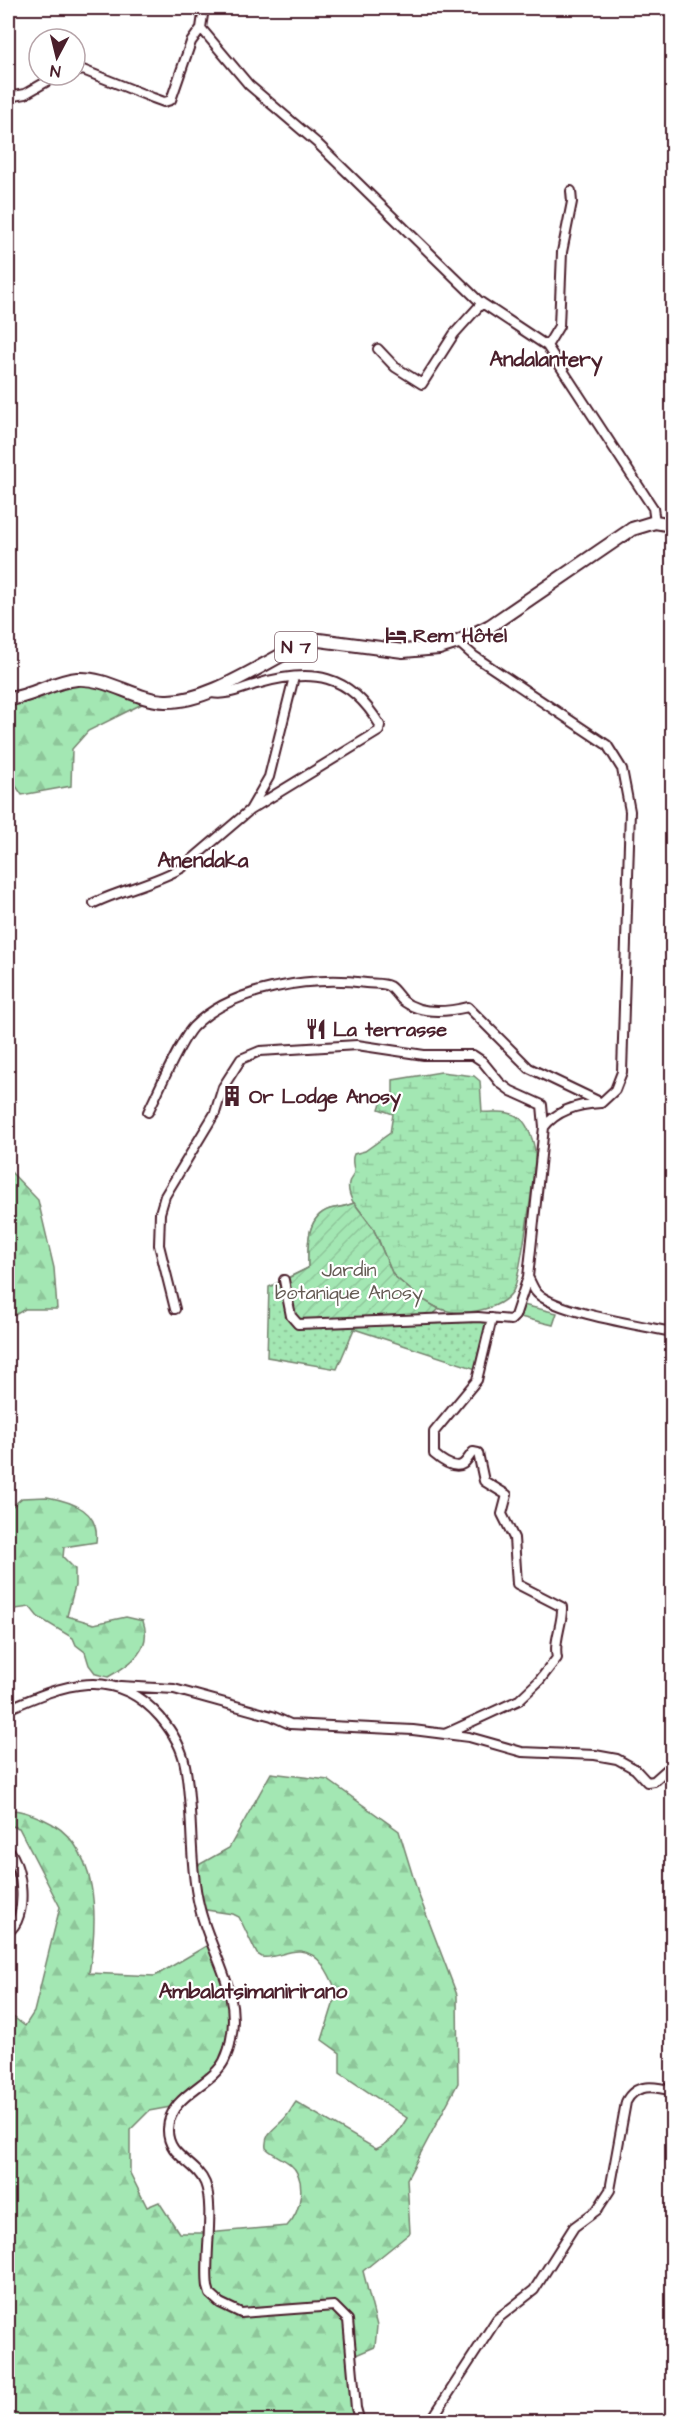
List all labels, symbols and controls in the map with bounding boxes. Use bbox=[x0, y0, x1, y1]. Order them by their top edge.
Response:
north arrow bbox=[27, 27, 87, 87]
text: N bbox=[49, 59, 62, 82]
district label: Andalantery bbox=[490, 345, 603, 377]
place label: Rem Hôtel bbox=[413, 622, 507, 650]
hotel icon: Rem Hôtel bbox=[384, 623, 408, 647]
road number: N 7 bbox=[275, 632, 317, 662]
district label: Anendaka bbox=[158, 846, 249, 875]
place label: La terrasse bbox=[333, 1016, 447, 1044]
restaurant icon: La terrasse bbox=[304, 1017, 328, 1041]
place label: Or Lodge Anosy bbox=[249, 1083, 401, 1112]
building icon: Or Lodge Anosy bbox=[220, 1084, 244, 1108]
park label: Jardin botanique Anosy bbox=[275, 1256, 423, 1308]
district label: Ambalatsimanirirano bbox=[159, 1977, 347, 2006]

